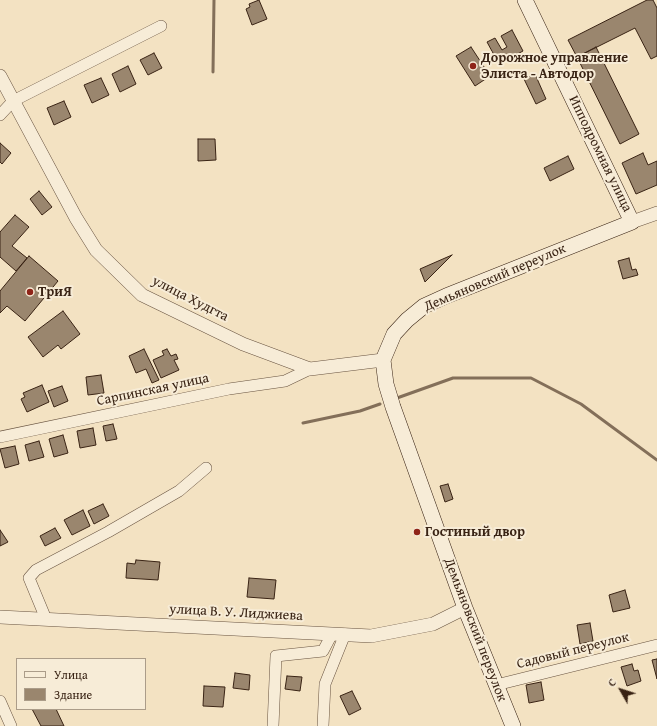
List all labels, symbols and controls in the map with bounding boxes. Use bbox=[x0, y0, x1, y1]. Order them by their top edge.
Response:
place label: Дорожное управление Элиста - Автодор bbox=[481, 50, 628, 82]
marker: Дорожное управление Элиста - Автодор bbox=[468, 61, 478, 71]
street label: Ипподромная улица bbox=[565, 93, 635, 215]
street label: Демьяновский переулок bbox=[422, 240, 568, 316]
street label: улица Худгта bbox=[149, 273, 231, 325]
place label: ТриЯ bbox=[38, 284, 72, 300]
marker: ТриЯ bbox=[25, 287, 35, 297]
street label: Сарпинская улица bbox=[95, 370, 211, 410]
place label: Гостиный двор bbox=[425, 524, 525, 540]
marker: Гостиный двор bbox=[412, 527, 422, 537]
street label: Демьяновский переулок bbox=[440, 556, 510, 704]
street label: улица В. У. Лиджиева bbox=[169, 601, 303, 625]
street label: Садовый переулок bbox=[515, 629, 631, 673]
legend bbox=[16, 658, 146, 710]
text: Улица bbox=[54, 666, 88, 683]
north arrow bbox=[601, 670, 641, 710]
text: С bbox=[603, 675, 620, 690]
text: Здание bbox=[54, 686, 92, 703]

